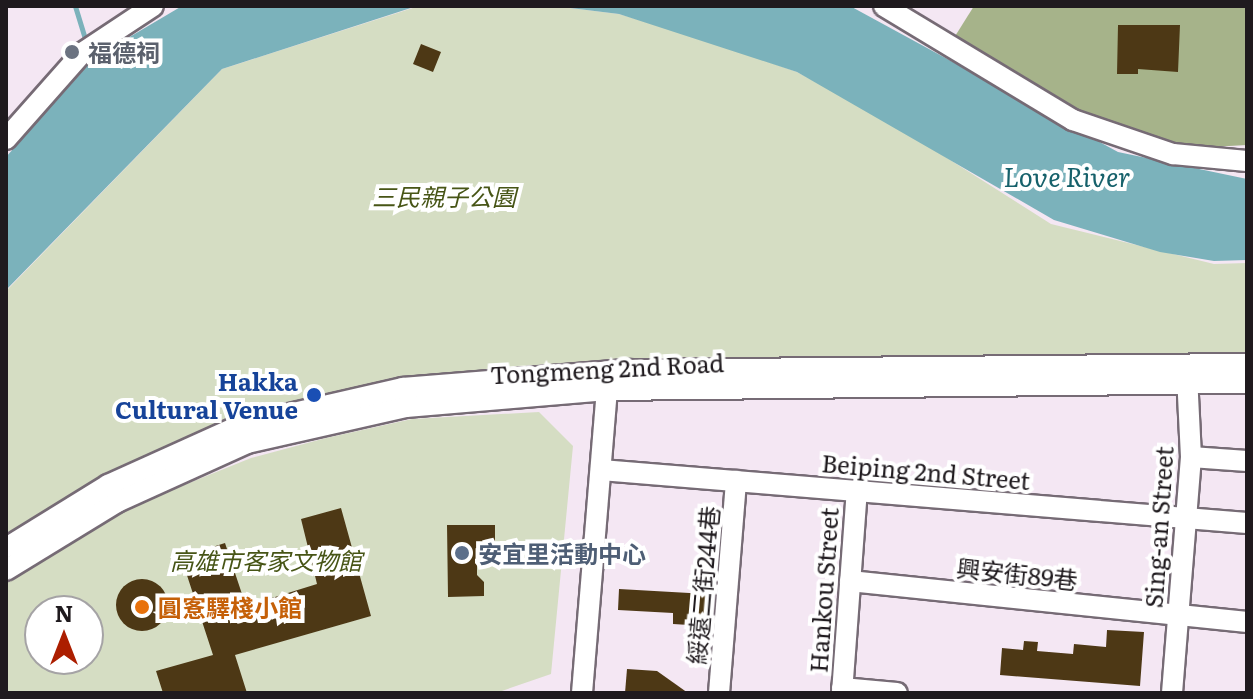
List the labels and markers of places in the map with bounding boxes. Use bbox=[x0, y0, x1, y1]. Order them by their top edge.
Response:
place label: 福德祠 bbox=[88, 38, 160, 66]
marker: 福德祠 bbox=[63, 43, 81, 61]
place label: Hakka Cultural Venue bbox=[115, 367, 298, 423]
marker: Hakka Cultural Venue bbox=[305, 386, 323, 404]
place label: 安宜里活動中心 bbox=[478, 539, 646, 567]
marker: 安宜里活動中心 bbox=[453, 544, 471, 562]
place label: 圓愙驛棧小館 bbox=[158, 593, 302, 621]
marker: 圓愙驛棧小館 bbox=[133, 598, 151, 616]

